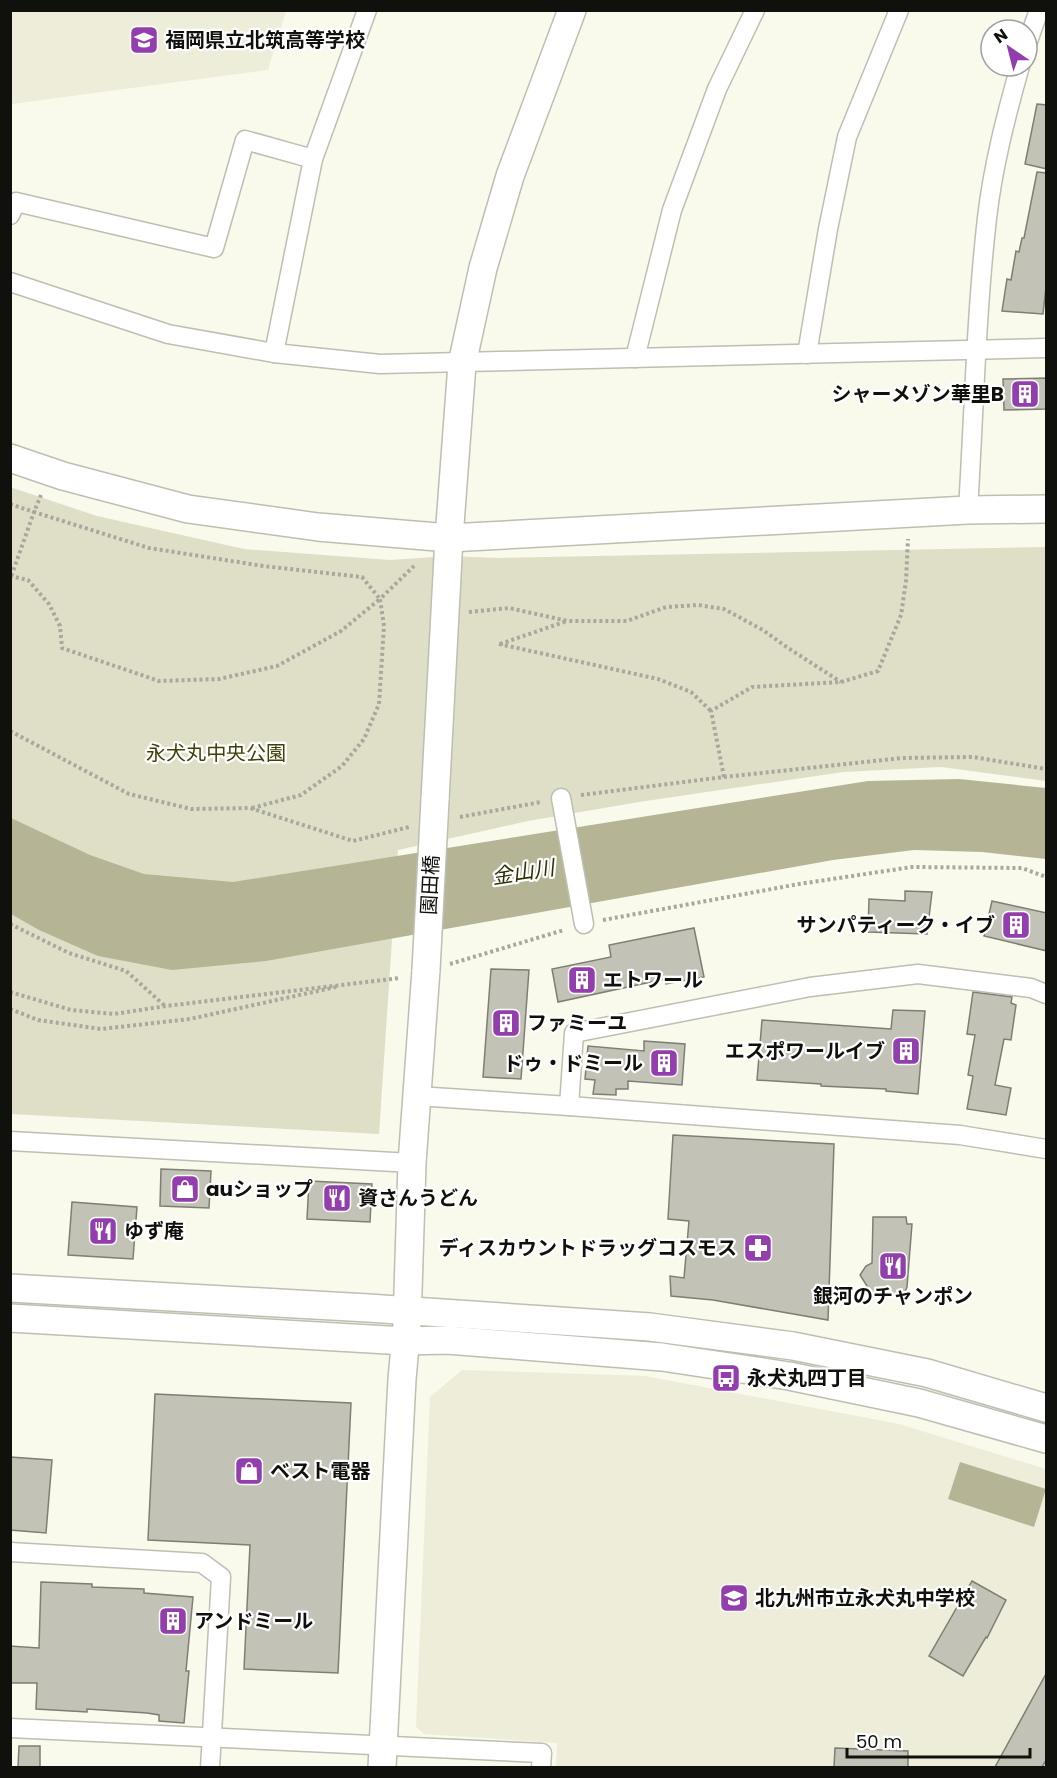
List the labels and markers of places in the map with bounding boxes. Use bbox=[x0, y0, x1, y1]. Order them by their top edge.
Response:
school or university icon: 福岡県立北筑高等学校 bbox=[128, 24, 160, 56]
place label: 福岡県立北筑高等学校 bbox=[165, 26, 365, 54]
building icon: シャーメゾン華里B bbox=[1009, 378, 1041, 410]
place label: シャーメゾン華里B bbox=[832, 380, 1004, 408]
building icon: サンパティーク・イブ bbox=[1000, 909, 1032, 941]
place label: サンパティーク・イブ bbox=[797, 911, 995, 939]
building icon: エトワール bbox=[566, 964, 598, 996]
place label: エトワール bbox=[603, 966, 703, 994]
building icon: ファミーユ bbox=[490, 1007, 522, 1039]
place label: ファミーユ bbox=[527, 1009, 627, 1037]
building icon: エスポワールイブ bbox=[890, 1035, 922, 1067]
place label: エスポワールイブ bbox=[725, 1037, 885, 1065]
building icon: ドゥ・ドミール bbox=[648, 1047, 680, 1079]
place label: ドゥ・ドミール bbox=[503, 1049, 643, 1077]
shop icon: auショップ bbox=[169, 1173, 201, 1205]
place label: auショップ bbox=[206, 1175, 313, 1203]
restaurant icon: 資さんうどん bbox=[321, 1182, 353, 1214]
place label: 資さんうどん bbox=[358, 1184, 478, 1212]
restaurant icon: ゆず庵 bbox=[87, 1215, 119, 1247]
place label: ゆず庵 bbox=[124, 1217, 184, 1245]
pharmacy icon: ディスカウントドラッグコスモス bbox=[742, 1232, 774, 1264]
place label: ディスカウントドラッグコスモス bbox=[438, 1234, 737, 1262]
restaurant icon: 銀河のチャンポン bbox=[877, 1250, 909, 1282]
place label: 銀河のチャンポン bbox=[813, 1282, 973, 1310]
bus stop icon: 永犬丸四丁目 bbox=[710, 1362, 742, 1394]
place label: 永犬丸四丁目 bbox=[747, 1364, 867, 1392]
shop icon: ベスト電器 bbox=[233, 1455, 265, 1487]
place label: ベスト電器 bbox=[270, 1457, 370, 1485]
school or university icon: 北九州市立永犬丸中学校 bbox=[718, 1582, 750, 1614]
place label: 北九州市立永犬丸中学校 bbox=[755, 1584, 975, 1612]
building icon: アンドミール bbox=[157, 1605, 189, 1637]
place label: アンドミール bbox=[194, 1607, 313, 1635]

